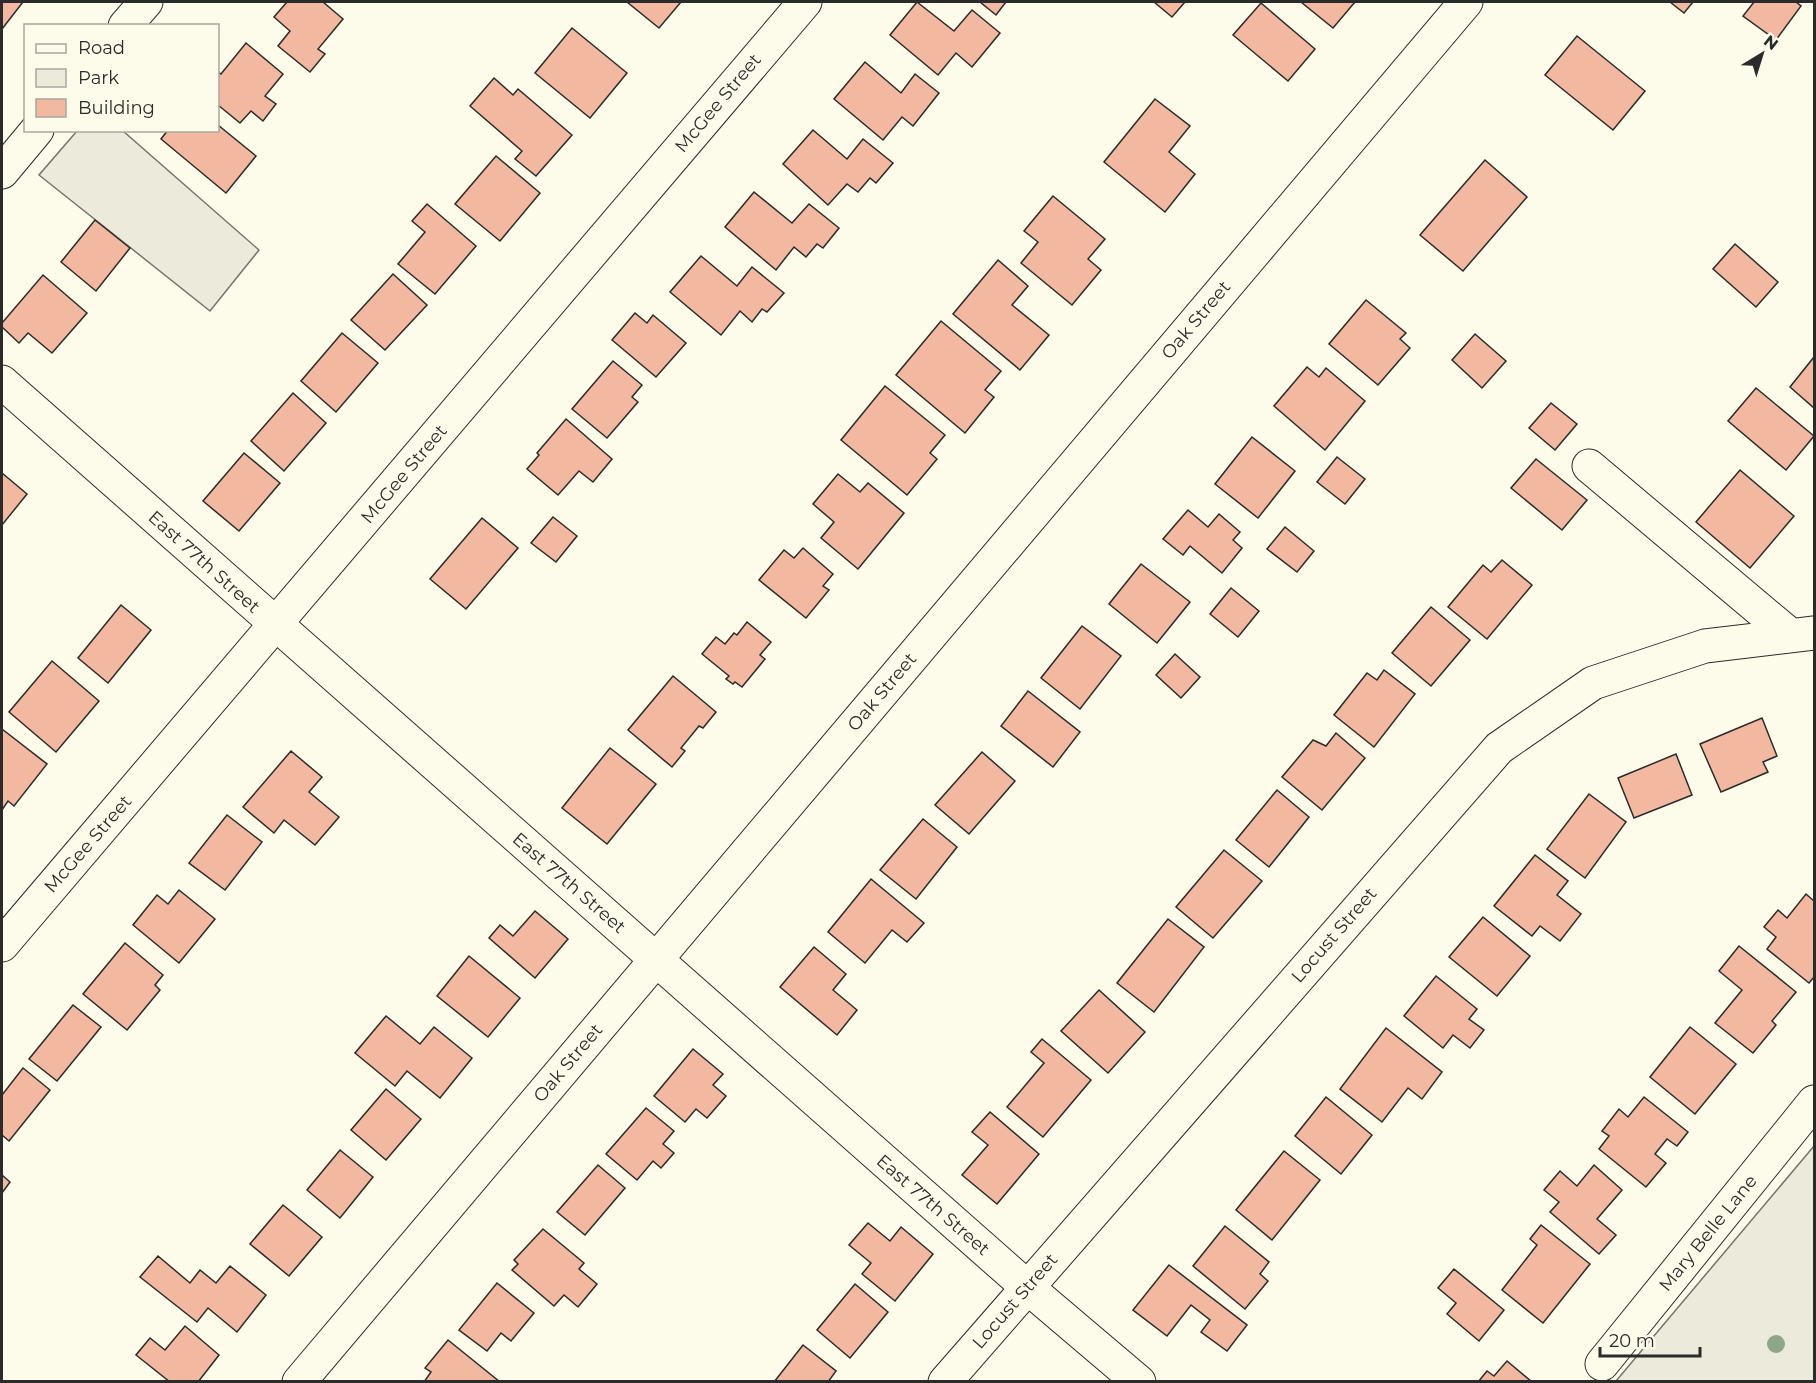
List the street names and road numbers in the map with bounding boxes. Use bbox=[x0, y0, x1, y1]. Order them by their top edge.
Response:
street label: McGee Street bbox=[670, 49, 766, 157]
street label: Oak Street bbox=[1157, 276, 1235, 364]
street label: McGee Street bbox=[356, 420, 452, 528]
street label: East 77th Street bbox=[144, 506, 264, 618]
street label: Oak Street bbox=[843, 648, 921, 736]
street label: McGee Street bbox=[40, 791, 136, 897]
street label: East 77th Street bbox=[508, 828, 630, 938]
street label: Locust Street bbox=[1287, 883, 1381, 987]
street label: Oak Street bbox=[529, 1019, 607, 1107]
street label: East 77th Street bbox=[872, 1150, 994, 1260]
street label: Mary Belle Lane bbox=[1654, 1170, 1762, 1296]
street label: Locust Street bbox=[968, 1249, 1062, 1353]

